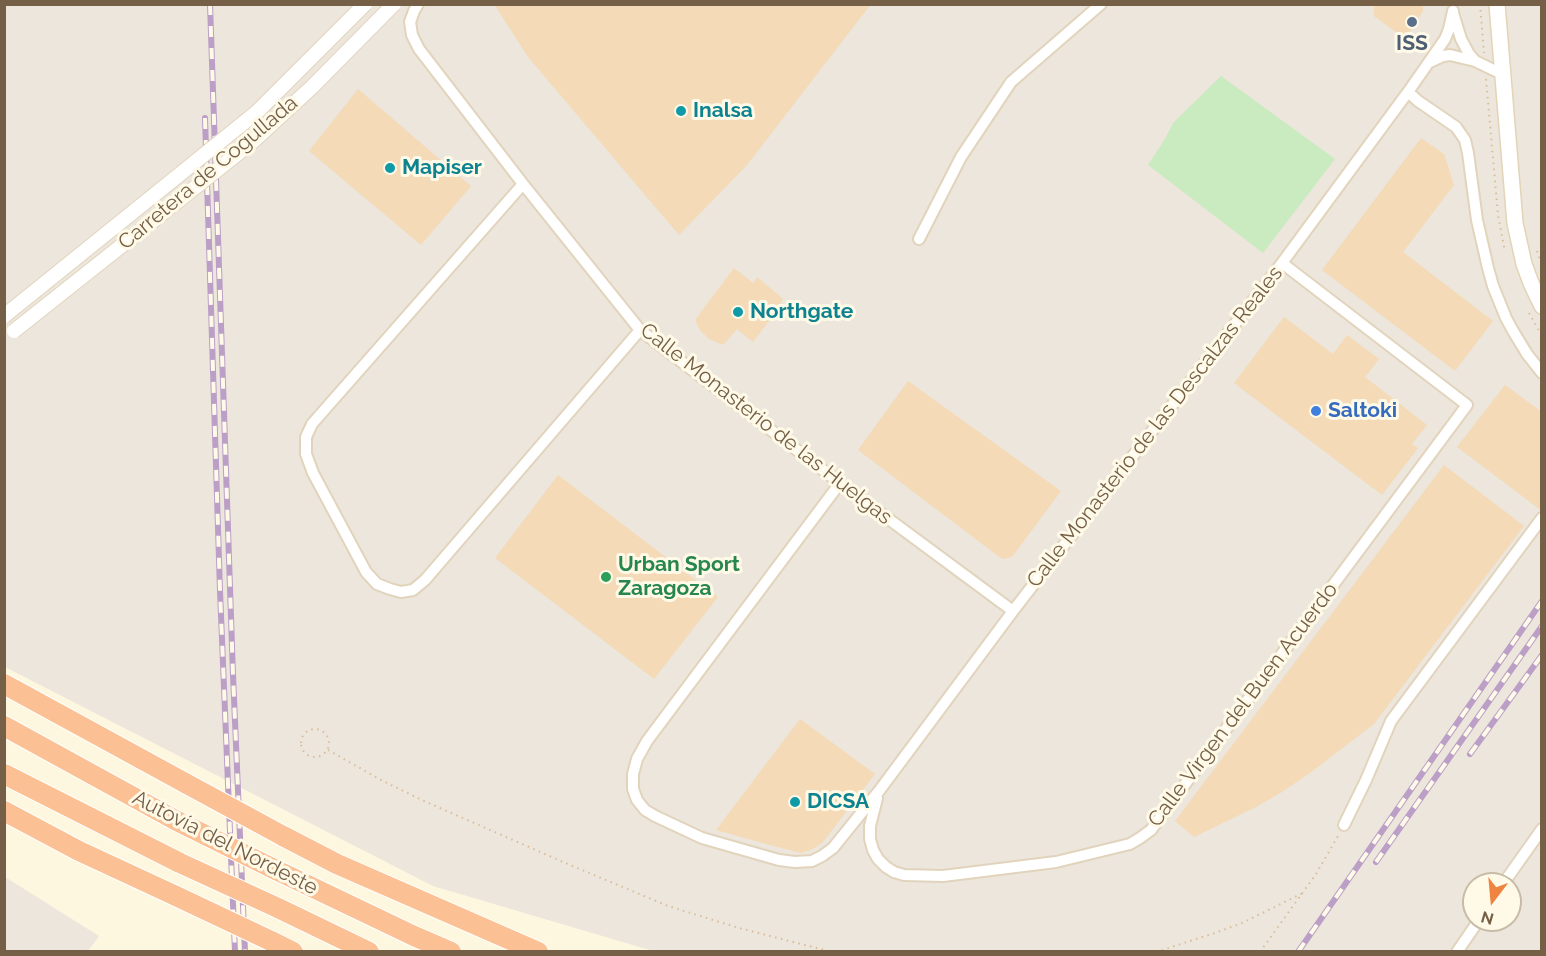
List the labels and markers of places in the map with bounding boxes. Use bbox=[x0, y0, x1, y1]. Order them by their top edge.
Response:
marker: ISS bbox=[1405, 15, 1419, 29]
place label: ISS bbox=[1396, 31, 1428, 57]
place label: Inalsa bbox=[693, 98, 753, 124]
marker: Inalsa bbox=[674, 104, 688, 118]
place label: Mapiser bbox=[402, 155, 482, 181]
marker: Mapiser bbox=[383, 161, 397, 175]
place label: Northgate bbox=[750, 299, 853, 325]
marker: Northgate bbox=[731, 305, 745, 319]
place label: Saltoki bbox=[1328, 398, 1397, 424]
marker: Saltoki bbox=[1309, 404, 1323, 418]
place label: Urban Sport Zaragoza bbox=[618, 552, 740, 602]
marker: Urban Sport Zaragoza bbox=[599, 570, 613, 584]
place label: DICSA bbox=[807, 789, 869, 815]
marker: DICSA bbox=[788, 795, 802, 809]

